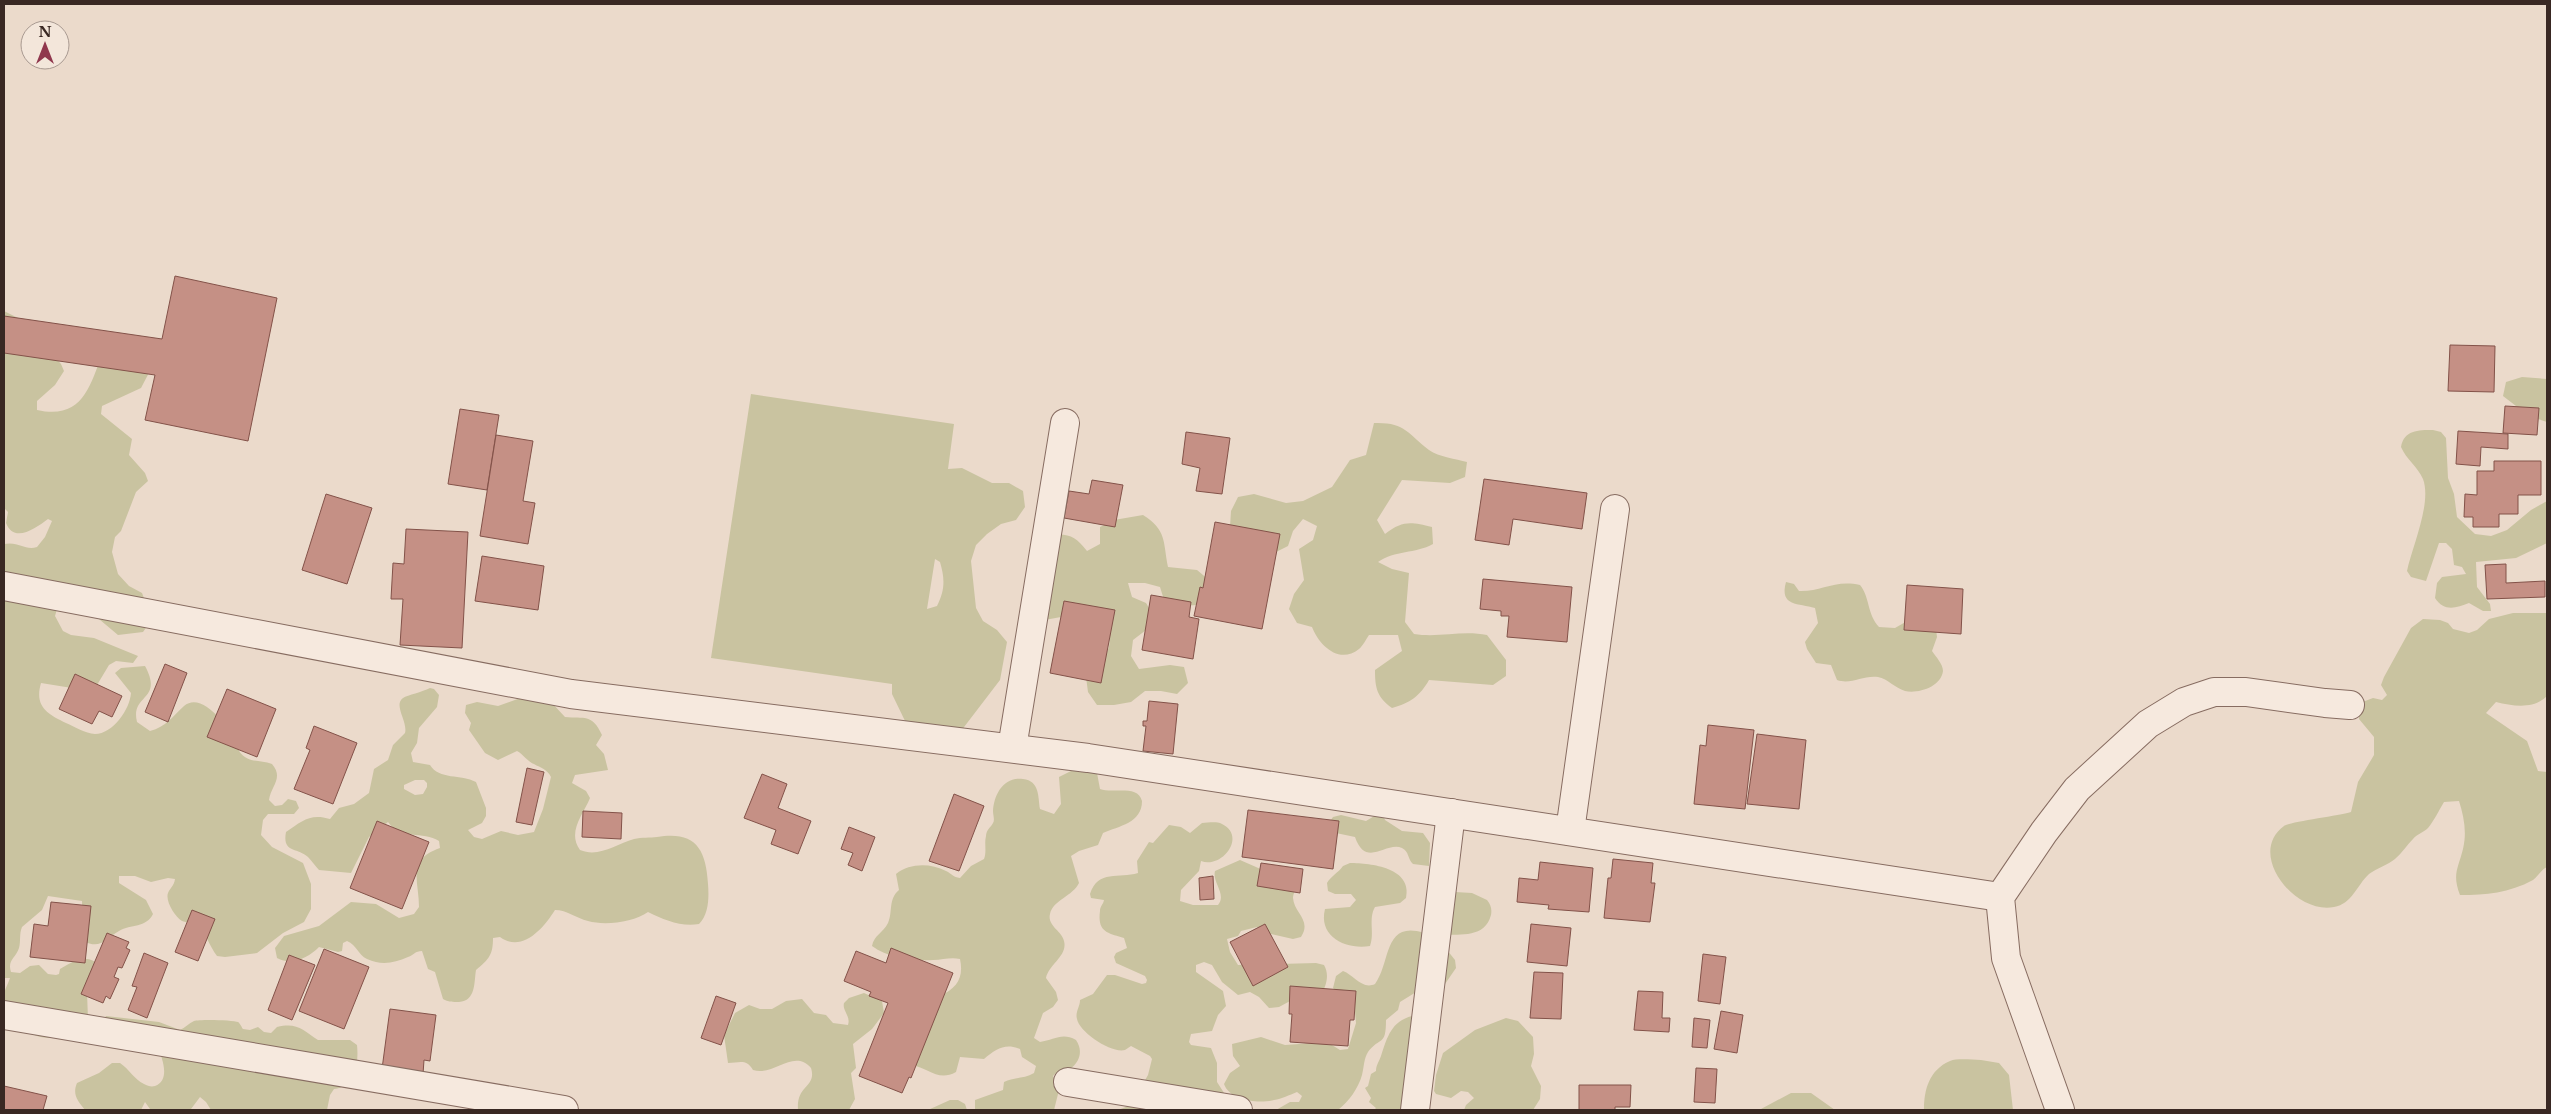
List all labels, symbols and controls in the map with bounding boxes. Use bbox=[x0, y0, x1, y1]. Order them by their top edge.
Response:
north arrow bbox=[20, 20, 70, 70]
text: N bbox=[38, 23, 52, 41]

